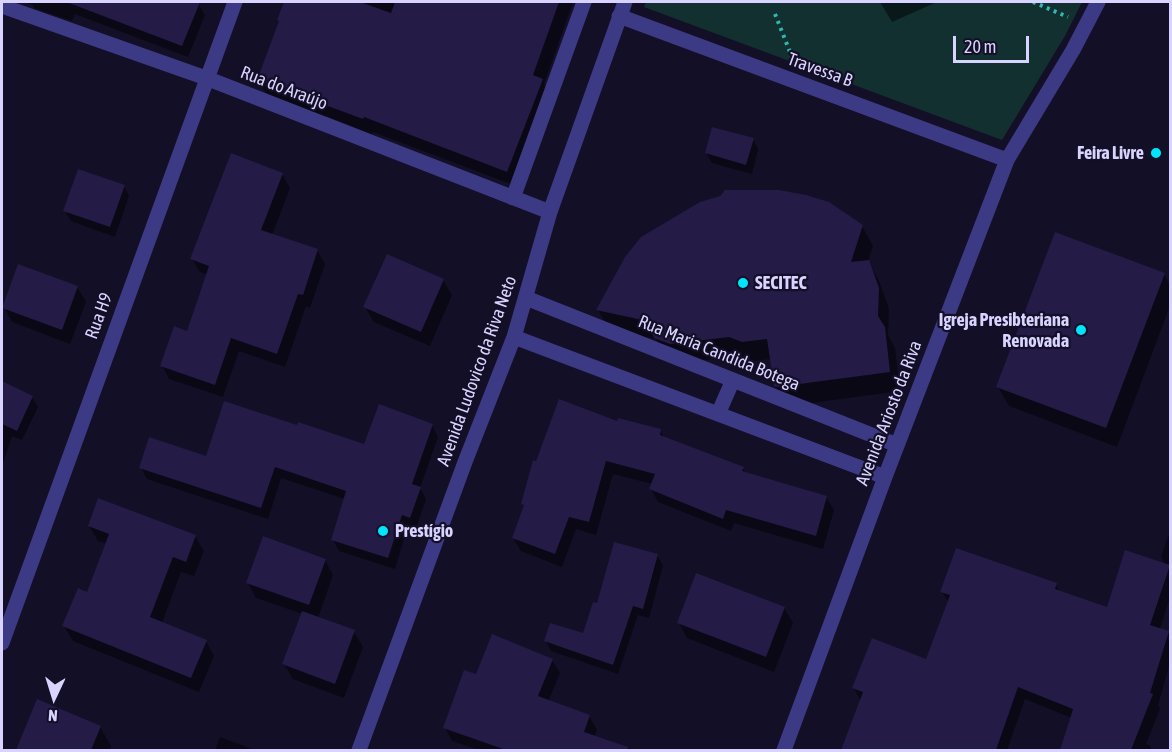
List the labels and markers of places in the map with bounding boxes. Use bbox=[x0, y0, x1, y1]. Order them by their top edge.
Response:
place label: Feira Livre bbox=[1077, 142, 1144, 164]
marker: Feira Livre bbox=[1149, 146, 1163, 160]
place label: SECITEC bbox=[755, 272, 807, 294]
marker: SECITEC bbox=[736, 276, 750, 290]
place label: Igreja Presibteriana Renovada bbox=[939, 309, 1069, 352]
marker: Igreja Presibteriana Renovada bbox=[1074, 323, 1088, 337]
place label: Prestígio bbox=[395, 520, 453, 542]
marker: Prestígio bbox=[376, 524, 390, 538]

